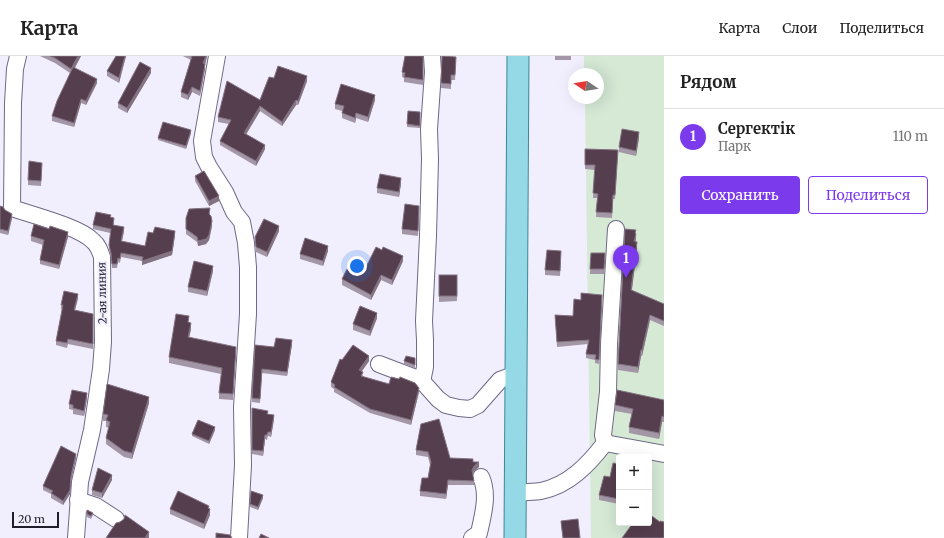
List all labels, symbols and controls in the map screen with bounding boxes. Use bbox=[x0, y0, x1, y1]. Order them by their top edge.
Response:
text: Карта bbox=[20, 16, 78, 40]
text: Карта bbox=[718, 19, 760, 37]
text: Слои bbox=[782, 19, 817, 37]
text: Поделиться bbox=[839, 19, 924, 37]
north arrow bbox=[568, 68, 604, 104]
text: Рядом bbox=[680, 71, 736, 93]
text: Сергектік bbox=[718, 119, 795, 138]
text: 1 bbox=[690, 128, 696, 145]
text: 110 m bbox=[893, 128, 928, 145]
text: Парк bbox=[718, 138, 751, 155]
button: Сохранить bbox=[680, 176, 800, 214]
button: Поделиться bbox=[808, 176, 928, 214]
pin: 1 bbox=[613, 245, 639, 278]
your location bbox=[347, 256, 367, 276]
street label: 2-ая линия bbox=[94, 261, 110, 324]
map controls bbox=[616, 454, 652, 526]
button: + bbox=[616, 454, 652, 490]
button: − bbox=[616, 490, 652, 526]
scale bar bbox=[12, 510, 59, 529]
text: 20 m bbox=[18, 512, 45, 526]

